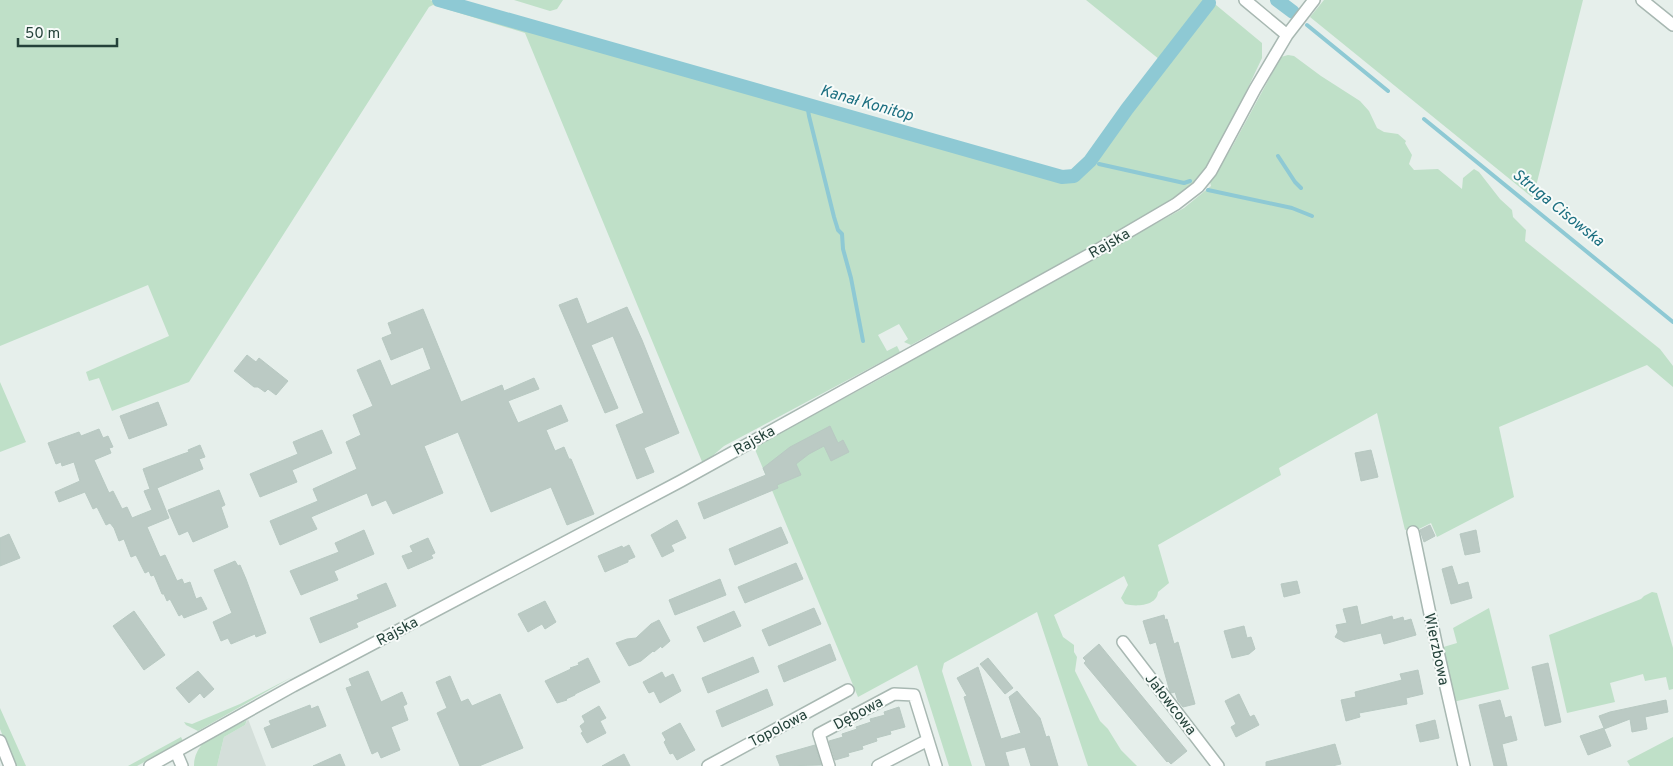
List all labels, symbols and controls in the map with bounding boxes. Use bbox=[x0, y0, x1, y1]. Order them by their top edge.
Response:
scale bar bbox=[18, 15, 116, 47]
text: 50 m bbox=[25, 25, 60, 44]
water label: Kanał Konitop bbox=[818, 81, 916, 127]
water label: Struga Cisowska bbox=[1508, 165, 1608, 252]
street label: Rajska bbox=[1086, 225, 1134, 264]
street label: Rajska bbox=[731, 422, 779, 460]
street label: Wierzbowa bbox=[1419, 612, 1452, 687]
street label: Rajska bbox=[374, 613, 422, 651]
street label: Jałowcowa bbox=[1140, 670, 1200, 740]
street label: Dębowa bbox=[831, 693, 887, 735]
street label: Topolowa bbox=[746, 706, 811, 753]

